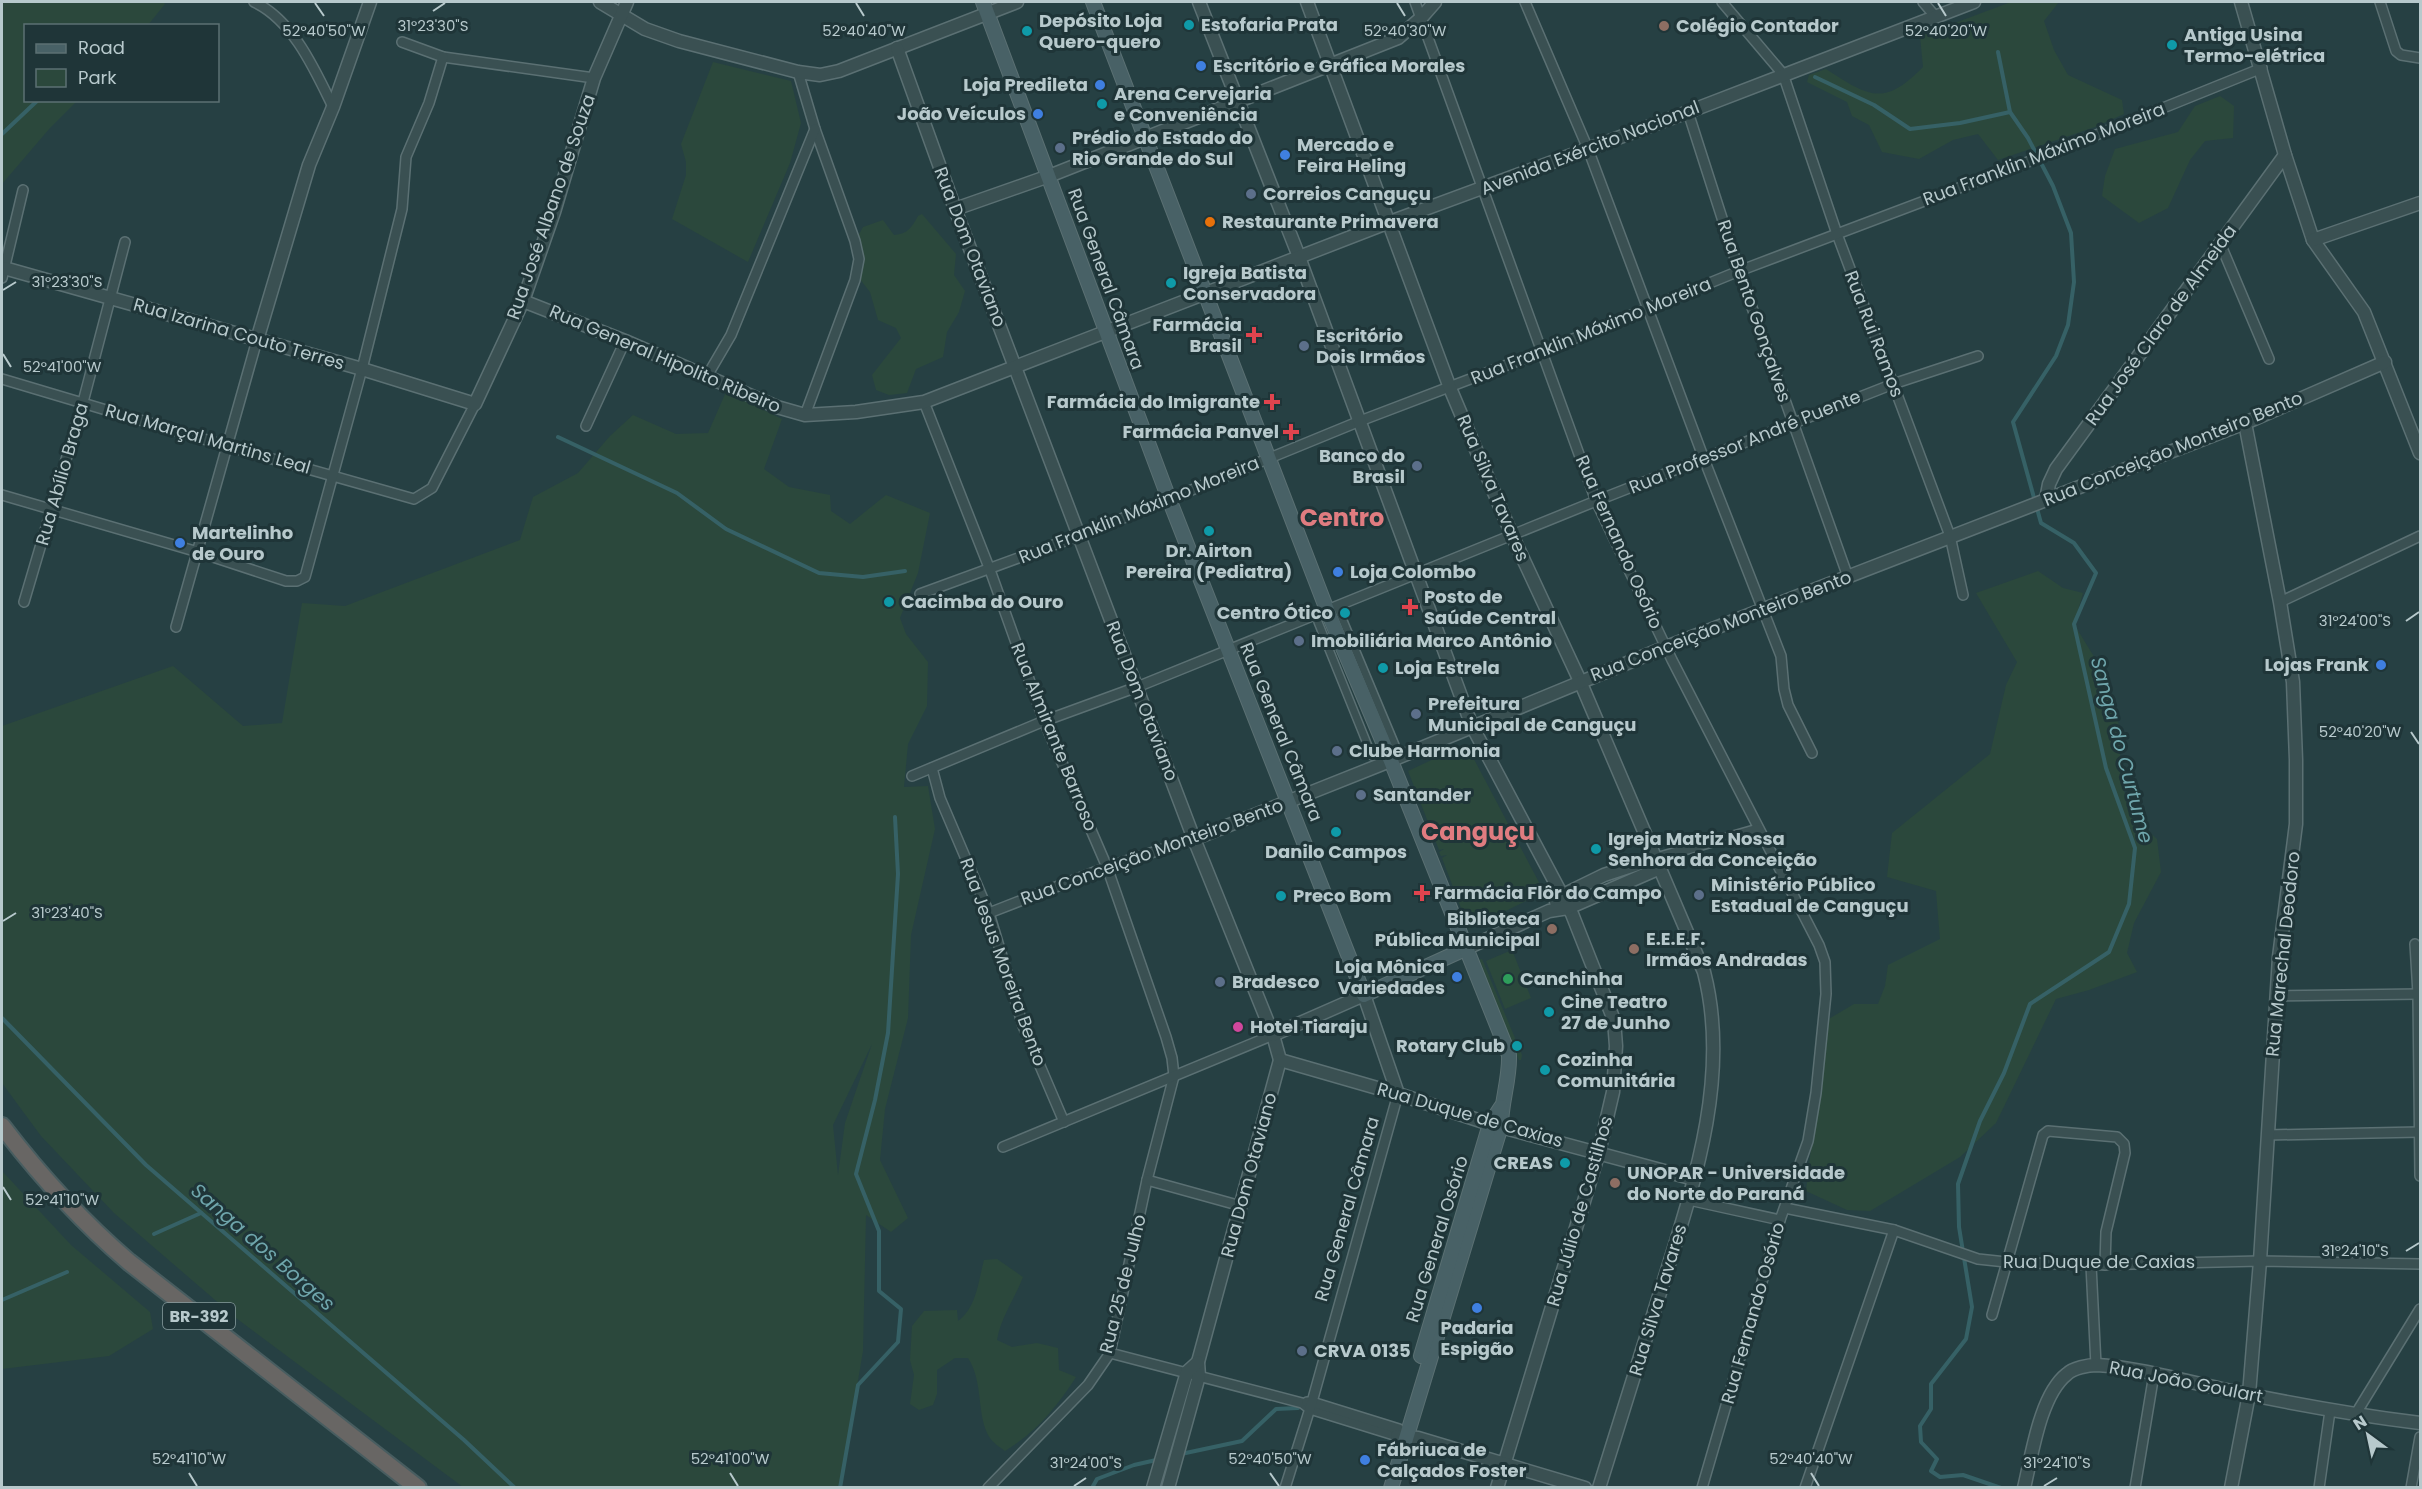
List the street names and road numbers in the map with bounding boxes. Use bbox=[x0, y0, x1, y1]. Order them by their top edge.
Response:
street label: Rua José Albano de Souza bbox=[500, 91, 601, 323]
street label: Avenida Exército Nacional bbox=[1477, 94, 1703, 201]
street label: Rua Franklin Máximo Moreira bbox=[1919, 96, 2168, 211]
street label: Rua Dom Otaviano bbox=[928, 163, 1013, 330]
street label: Rua General Câmara bbox=[1062, 185, 1151, 373]
street label: Rua Bento Gonçalves bbox=[1712, 216, 1797, 405]
street label: Rua José Claro de Almeida bbox=[2079, 219, 2242, 430]
street label: Rua Rui Ramos bbox=[1839, 267, 1910, 401]
street label: Rua Franklin Máximo Moreira bbox=[1467, 271, 1715, 390]
street label: Rua Izarina Couto Terres bbox=[131, 291, 348, 376]
street label: Rua General Hipolito Ribeiro bbox=[546, 298, 785, 419]
street label: Rua Professor André Puente bbox=[1625, 384, 1864, 500]
street label: Rua Conceição Monteiro Bento bbox=[2039, 385, 2306, 512]
street label: Rua Marçal Martins Leal bbox=[102, 397, 314, 480]
street label: Rua Abílio Braga bbox=[29, 399, 94, 548]
street label: Rua Silva Tavares bbox=[1451, 410, 1536, 565]
street label: Rua Franklin Máximo Moreira bbox=[1015, 450, 1263, 569]
street label: Rua Fernando Osório bbox=[1570, 451, 1669, 633]
street label: Rua Conceição Monteiro Bento bbox=[1587, 564, 1855, 687]
street label: Rua Dom Otaviano bbox=[1100, 617, 1185, 784]
street label: Rua Almirante Barroso bbox=[1005, 639, 1104, 835]
street label: Rua General Câmara bbox=[1234, 639, 1329, 825]
street label: Rua Conceição Monteiro Bento bbox=[1017, 792, 1287, 911]
street label: Rua Marechal Deodoro bbox=[2259, 850, 2306, 1058]
street label: Rua Jesus Moreira Bento bbox=[954, 854, 1053, 1069]
street label: Rua Duque de Caxias bbox=[1374, 1076, 1566, 1153]
street label: Rua Dom Otaviano bbox=[1214, 1090, 1283, 1260]
street label: Rua Júlio de Castilhos bbox=[1540, 1113, 1619, 1309]
street label: Rua General Câmara bbox=[1308, 1114, 1385, 1304]
street label: Rua General Osório bbox=[1399, 1152, 1474, 1325]
street label: Rua 25 de Julho bbox=[1093, 1212, 1152, 1356]
street label: Rua Fernando Osório bbox=[1715, 1219, 1790, 1407]
street label: Rua Silva Tavares bbox=[1623, 1221, 1692, 1379]
street label: Rua Duque de Caxias bbox=[2003, 1249, 2195, 1274]
road number: BR-392 bbox=[163, 1303, 235, 1329]
street label: Rua João Goulart bbox=[2107, 1354, 2265, 1409]

